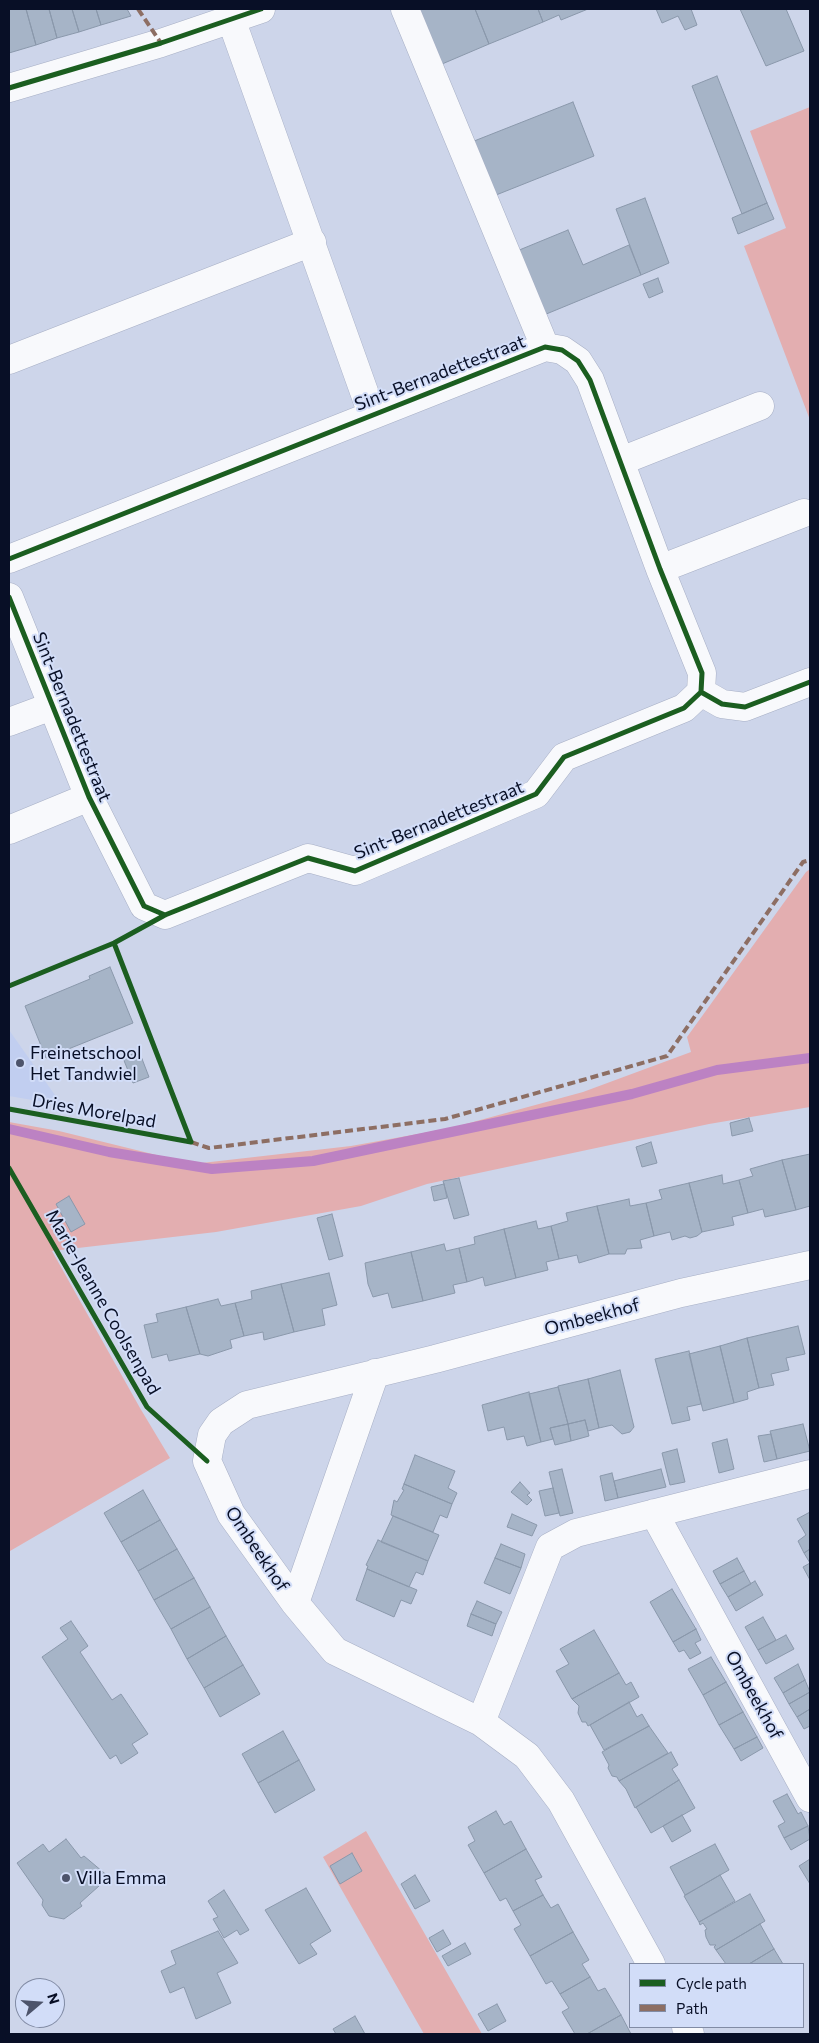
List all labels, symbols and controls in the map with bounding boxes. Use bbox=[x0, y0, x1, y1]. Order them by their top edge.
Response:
street label: Sint-Bernadettestraat bbox=[352, 330, 528, 416]
street label: Sint-Bernadettestraat bbox=[28, 629, 116, 805]
street label: Sint-Bernadettestraat bbox=[351, 776, 527, 864]
place label: Freinetschool Het Tandwiel bbox=[30, 1042, 142, 1084]
marker: Freinetschool Het Tandwiel bbox=[14, 1057, 26, 1069]
street label: Dries Morelpad bbox=[30, 1089, 158, 1133]
street label: Marie-Jeanne Coolsenpad bbox=[41, 1206, 165, 1398]
street label: Ombeekhof bbox=[542, 1294, 642, 1340]
street label: Ombeekhof bbox=[221, 1502, 293, 1596]
street label: Ombeekhof bbox=[721, 1647, 787, 1743]
place label: Villa Emma bbox=[76, 1867, 166, 1889]
marker: Villa Emma bbox=[60, 1872, 72, 1884]
legend bbox=[629, 1963, 804, 2028]
text: Cycle path bbox=[676, 1974, 747, 1992]
north arrow bbox=[15, 1978, 65, 2028]
text: N bbox=[44, 1991, 63, 2006]
text: Path bbox=[676, 1999, 708, 2017]

